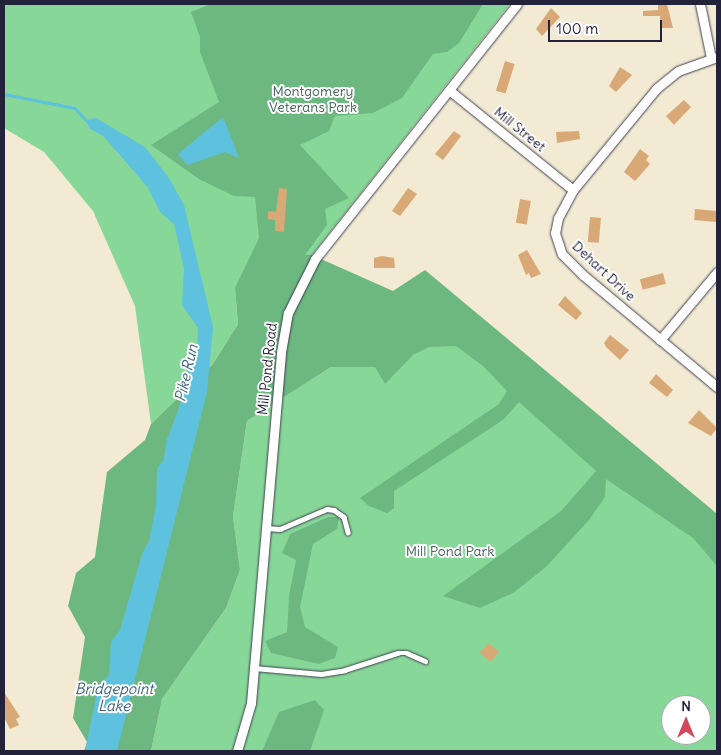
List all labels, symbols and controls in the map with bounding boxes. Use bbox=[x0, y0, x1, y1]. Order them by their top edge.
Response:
scale bar bbox=[551, 10, 665, 42]
text: 100 m bbox=[556, 19, 598, 38]
park label: Montgomery Veterans Park bbox=[269, 83, 357, 115]
street label: Mill Street bbox=[491, 103, 549, 155]
street label: Dehart Drive bbox=[569, 237, 639, 305]
street label: Mill Pond Road bbox=[254, 322, 280, 416]
water label: Pike Run bbox=[171, 342, 201, 404]
park label: Mill Pond Park bbox=[406, 543, 494, 559]
water label: Bridgepoint Lake bbox=[75, 679, 153, 714]
north arrow bbox=[661, 695, 711, 745]
text: N bbox=[681, 697, 691, 715]

